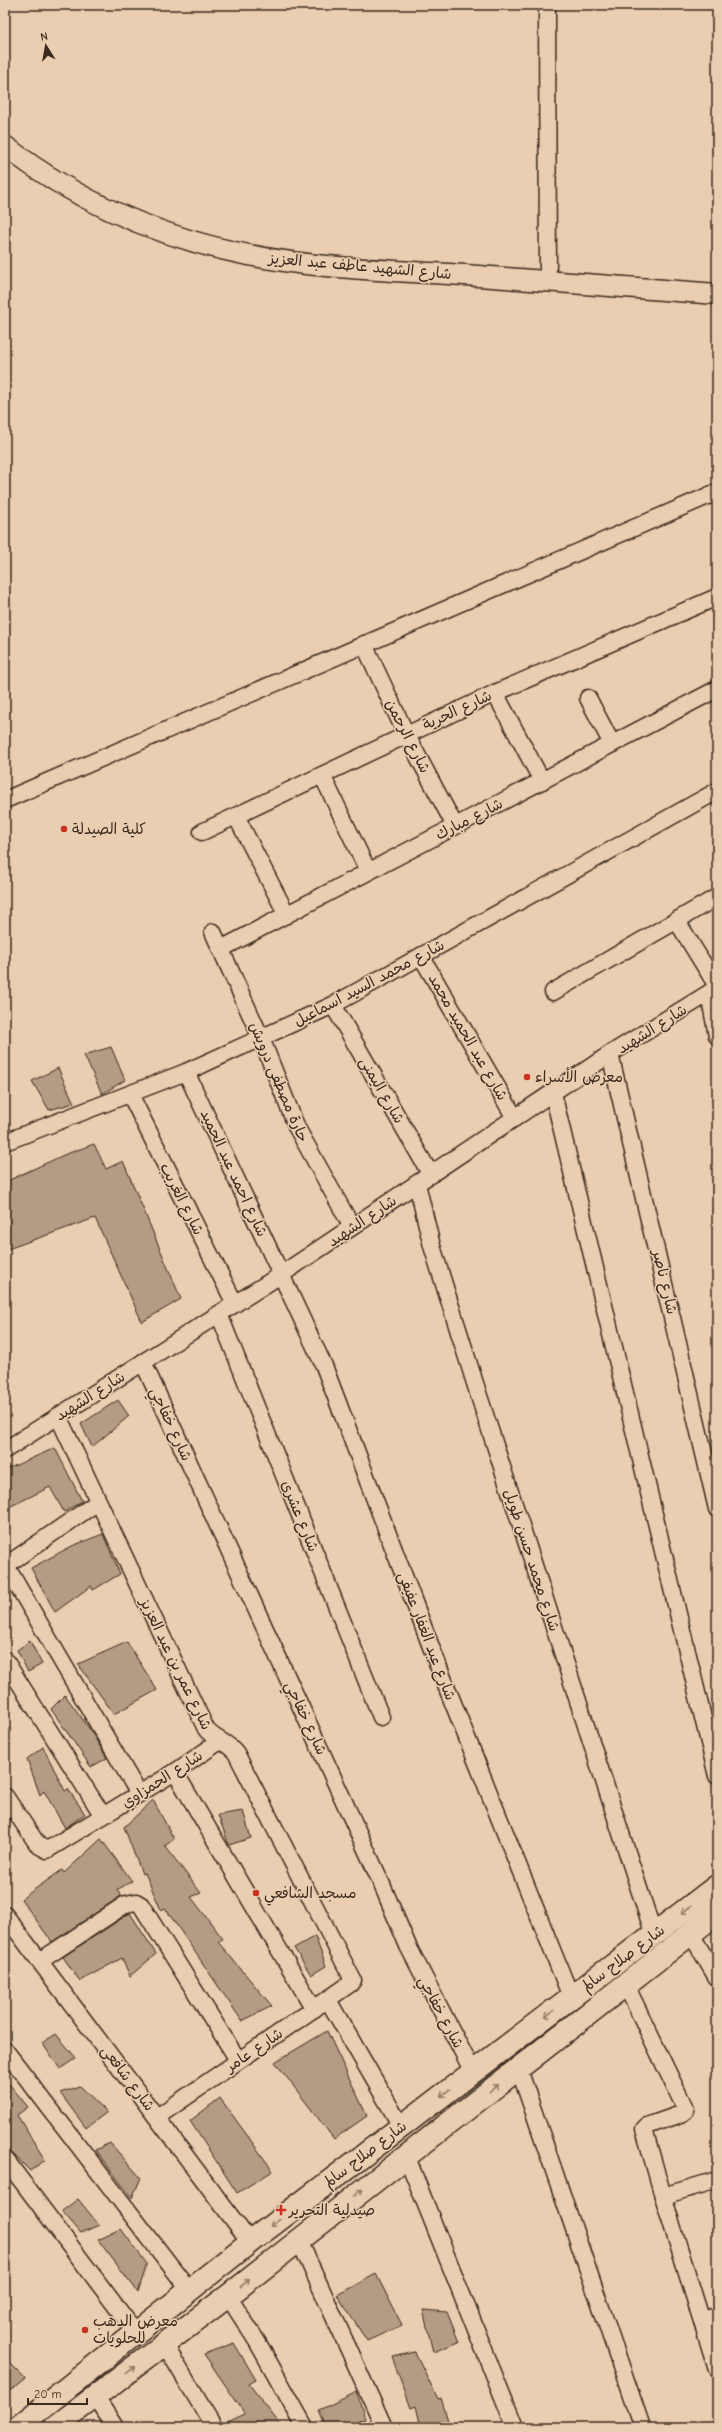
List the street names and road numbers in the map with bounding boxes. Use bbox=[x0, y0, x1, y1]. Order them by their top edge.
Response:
street label: شارع الشهيد عاطف عبد العزيز bbox=[266, 249, 452, 284]
street label: شارع الحرية bbox=[420, 686, 495, 735]
street label: شارع الرحمن bbox=[381, 696, 434, 776]
street label: شارع مبارك bbox=[432, 794, 506, 845]
street label: شارع محمد السيد اسماعيل bbox=[291, 936, 448, 1031]
street label: شارع عبد الحميد محمد bbox=[424, 971, 512, 1104]
street label: شارع الشهيد bbox=[614, 1000, 691, 1058]
street label: حارة مصطفى درويش bbox=[245, 1019, 312, 1145]
street label: شارع اليمنى bbox=[355, 1053, 408, 1127]
street label: شارع احمد عبد الحميد bbox=[196, 1106, 271, 1240]
street label: شارع الغريب bbox=[155, 1160, 208, 1238]
street label: شارع الشهيد bbox=[324, 1191, 400, 1251]
street label: شارع ناصر bbox=[647, 1246, 681, 1316]
street label: شارع الشهيد bbox=[52, 1367, 129, 1425]
street label: شارع خفاجي bbox=[143, 1384, 196, 1465]
street label: شارع عشرى bbox=[277, 1478, 322, 1555]
street label: شارع محمد حسن طويل bbox=[500, 1486, 564, 1634]
street label: شارع عبد الغفار عفيفى bbox=[393, 1569, 460, 1703]
street label: شارع عمر بن عبد العزيز bbox=[134, 1593, 216, 1733]
street label: شارع خفاجي bbox=[278, 1678, 331, 1759]
street label: شارع الحمزاوي bbox=[118, 1746, 207, 1814]
street label: شارع صلاح سالم bbox=[578, 1921, 669, 1997]
street label: شارع خفاجي bbox=[411, 1973, 468, 2053]
street label: شارع عامر bbox=[220, 2024, 287, 2078]
street label: شارع شافعى bbox=[97, 2042, 159, 2115]
street label: شارع صلاح سالم bbox=[320, 2117, 411, 2193]

